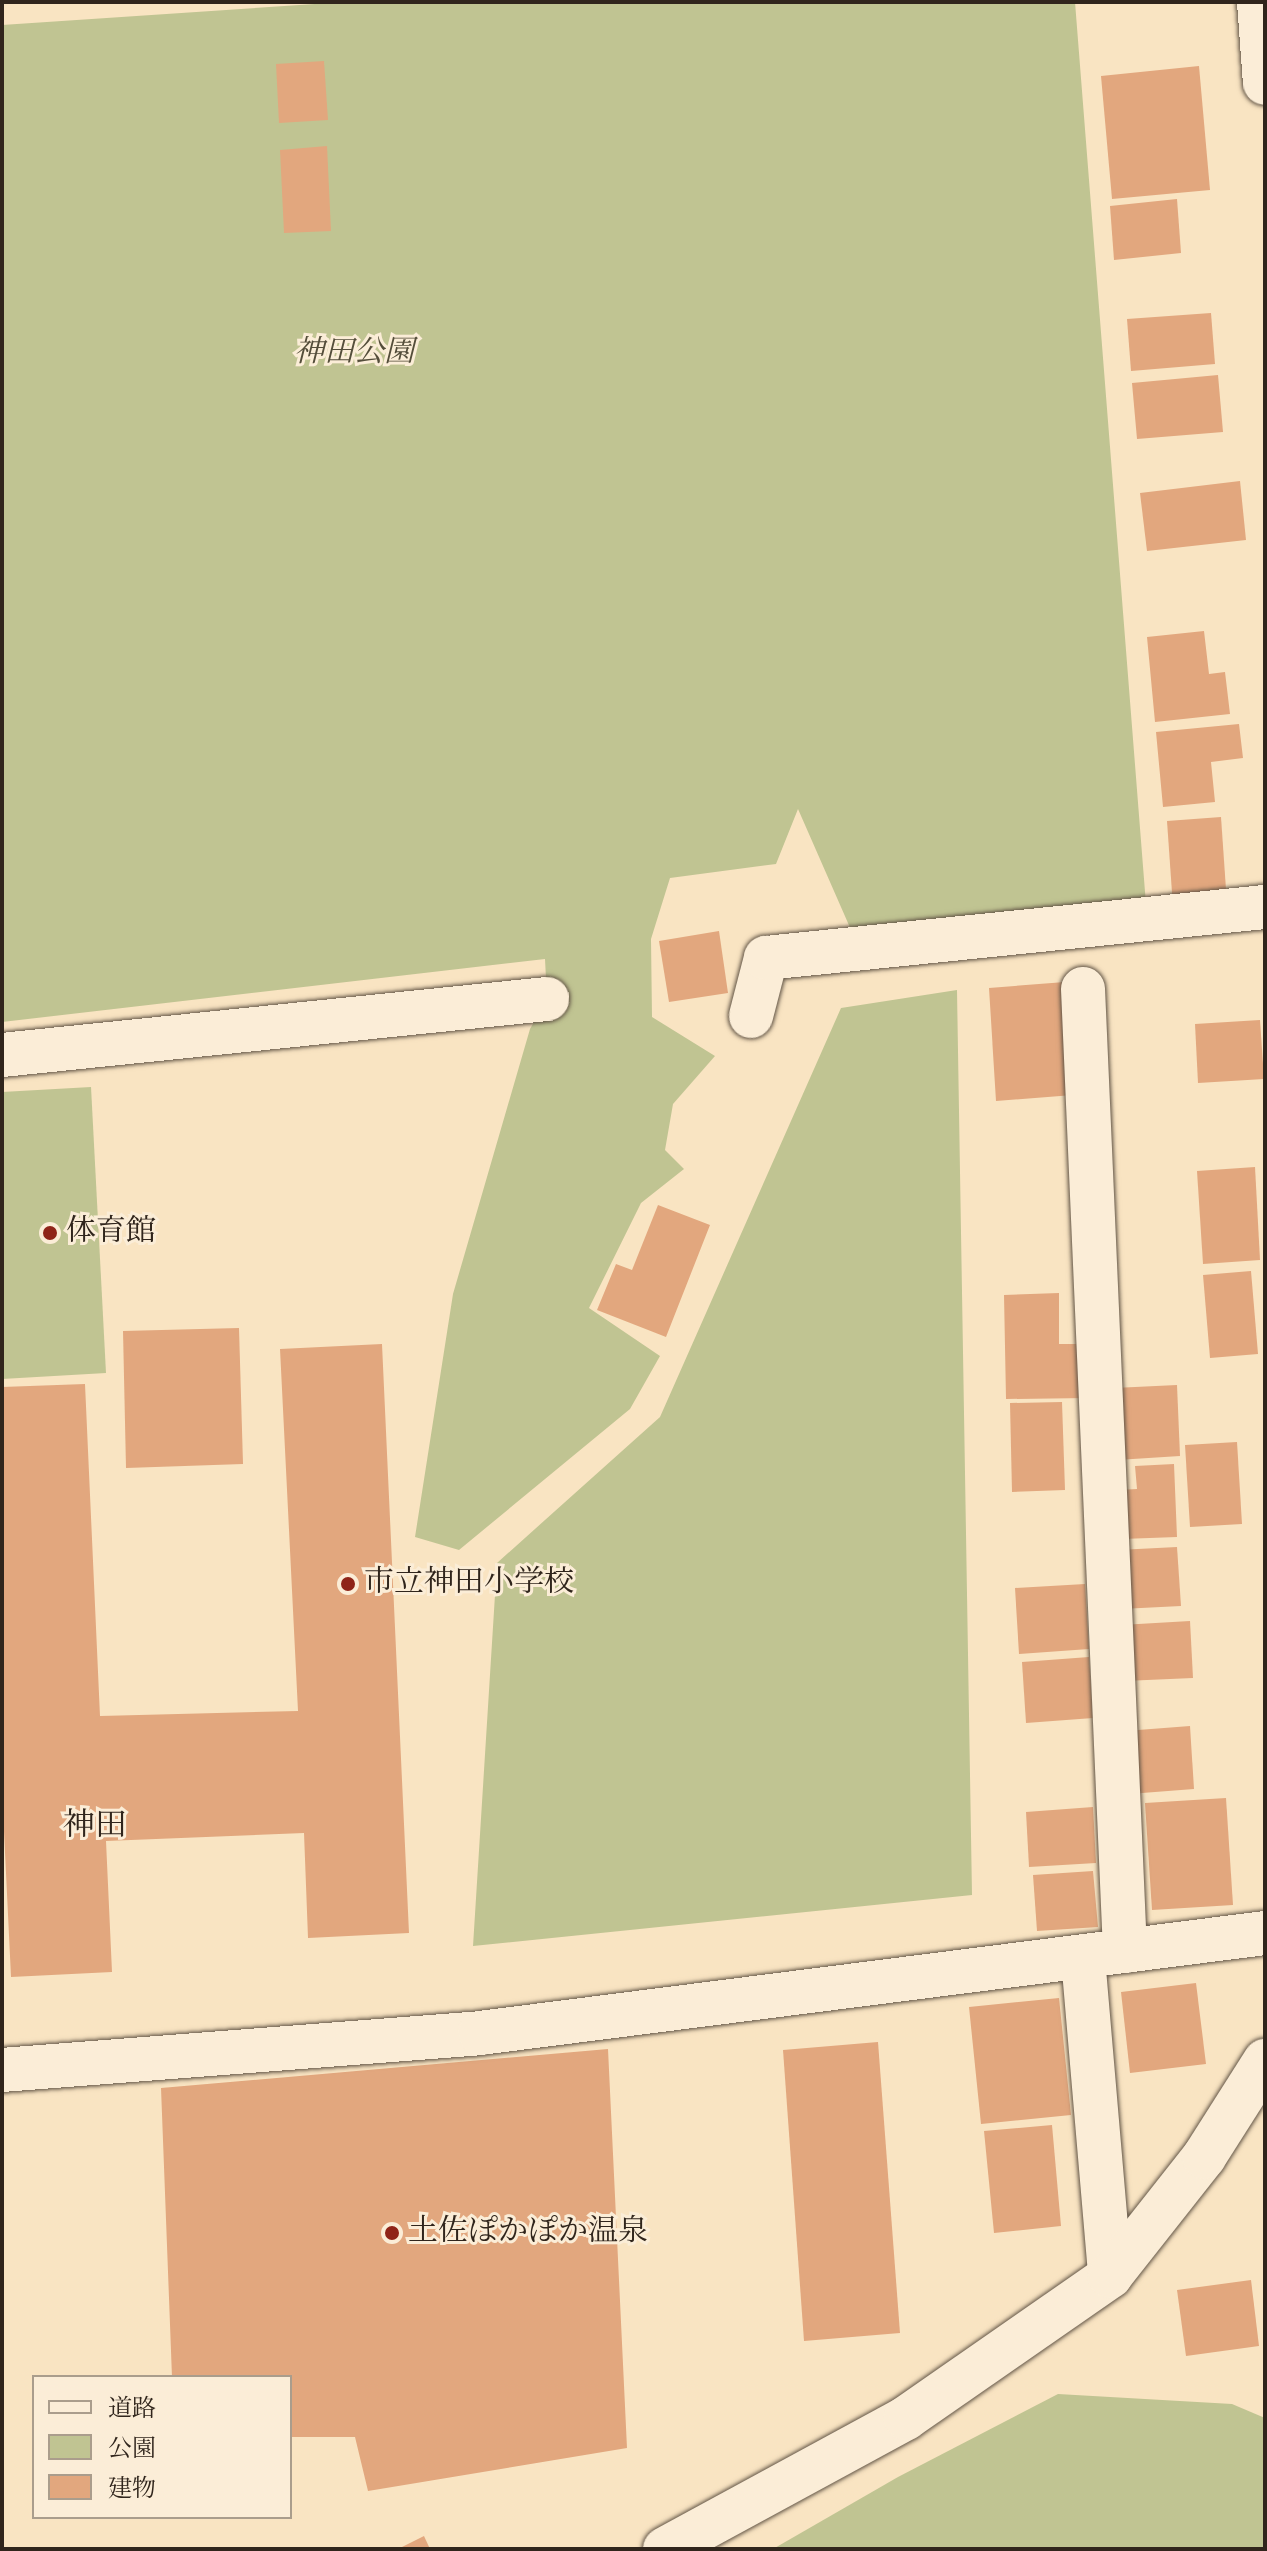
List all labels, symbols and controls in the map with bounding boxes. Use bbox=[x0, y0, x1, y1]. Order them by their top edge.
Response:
park label: 神田公園 bbox=[294, 336, 414, 372]
place label: 体育館 bbox=[66, 1215, 156, 1251]
marker: 体育館 bbox=[41, 1224, 59, 1242]
place label: 市立神田小学校 bbox=[364, 1566, 574, 1602]
marker: 市立神田小学校 bbox=[339, 1575, 357, 1593]
district label: 神田 bbox=[63, 1808, 127, 1846]
place label: 土佐ぽかぽか温泉 bbox=[408, 2215, 648, 2251]
marker: 土佐ぽかぽか温泉 bbox=[383, 2224, 401, 2242]
legend bbox=[32, 2375, 292, 2519]
text: 道路 bbox=[108, 2393, 156, 2427]
text: 公園 bbox=[108, 2433, 156, 2467]
text: 建物 bbox=[108, 2473, 156, 2507]

